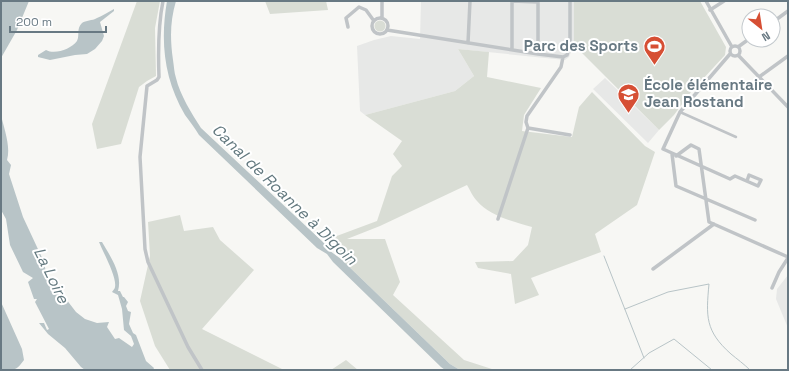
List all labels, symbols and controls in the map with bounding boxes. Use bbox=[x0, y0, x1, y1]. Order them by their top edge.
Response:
scale bar bbox=[10, 8, 106, 34]
north arrow bbox=[741, 8, 781, 48]
text: 200 m bbox=[16, 14, 52, 30]
text: N bbox=[759, 29, 773, 45]
sports icon: Parc des Sports bbox=[641, 33, 667, 66]
place label: Parc des Sports bbox=[524, 36, 638, 55]
place label: École élémentaire Jean Rostand bbox=[644, 75, 773, 111]
school or university icon: École élémentaire Jean Rostand bbox=[615, 81, 641, 114]
water label: Canal de Roanne à Digoin bbox=[207, 119, 363, 270]
water label: La Loire bbox=[29, 244, 74, 307]

